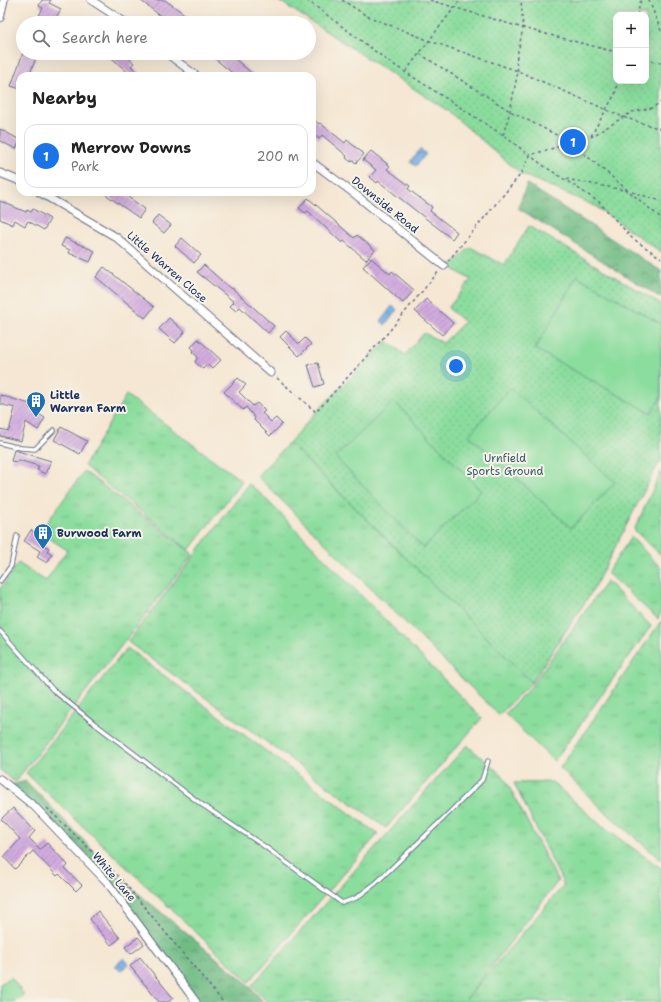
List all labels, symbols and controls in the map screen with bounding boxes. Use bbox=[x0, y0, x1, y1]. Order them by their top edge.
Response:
map controls bbox=[613, 12, 649, 84]
button: + bbox=[613, 12, 649, 48]
search box bbox=[16, 16, 316, 60]
icon: search bbox=[30, 27, 52, 49]
text: Search here bbox=[62, 28, 148, 48]
button: − bbox=[613, 48, 649, 84]
text: Nearby bbox=[32, 87, 97, 109]
pin: 1 bbox=[560, 127, 586, 157]
text: Merrow Downs bbox=[71, 138, 191, 158]
text: 1 bbox=[43, 148, 49, 165]
text: 200 m bbox=[257, 148, 299, 165]
text: Park bbox=[71, 158, 99, 175]
street label: Downside Road bbox=[348, 173, 422, 237]
street label: Little Warren Close bbox=[124, 228, 210, 306]
your location bbox=[446, 356, 466, 376]
place label: Little Warren Farm bbox=[50, 388, 126, 416]
building icon: Little Warren Farm bbox=[25, 390, 47, 418]
park label: Urnfield Sports Ground bbox=[466, 451, 544, 479]
building icon: Burwood Farm bbox=[32, 522, 54, 550]
place label: Burwood Farm bbox=[57, 526, 142, 541]
street label: White Lane bbox=[89, 849, 139, 905]

